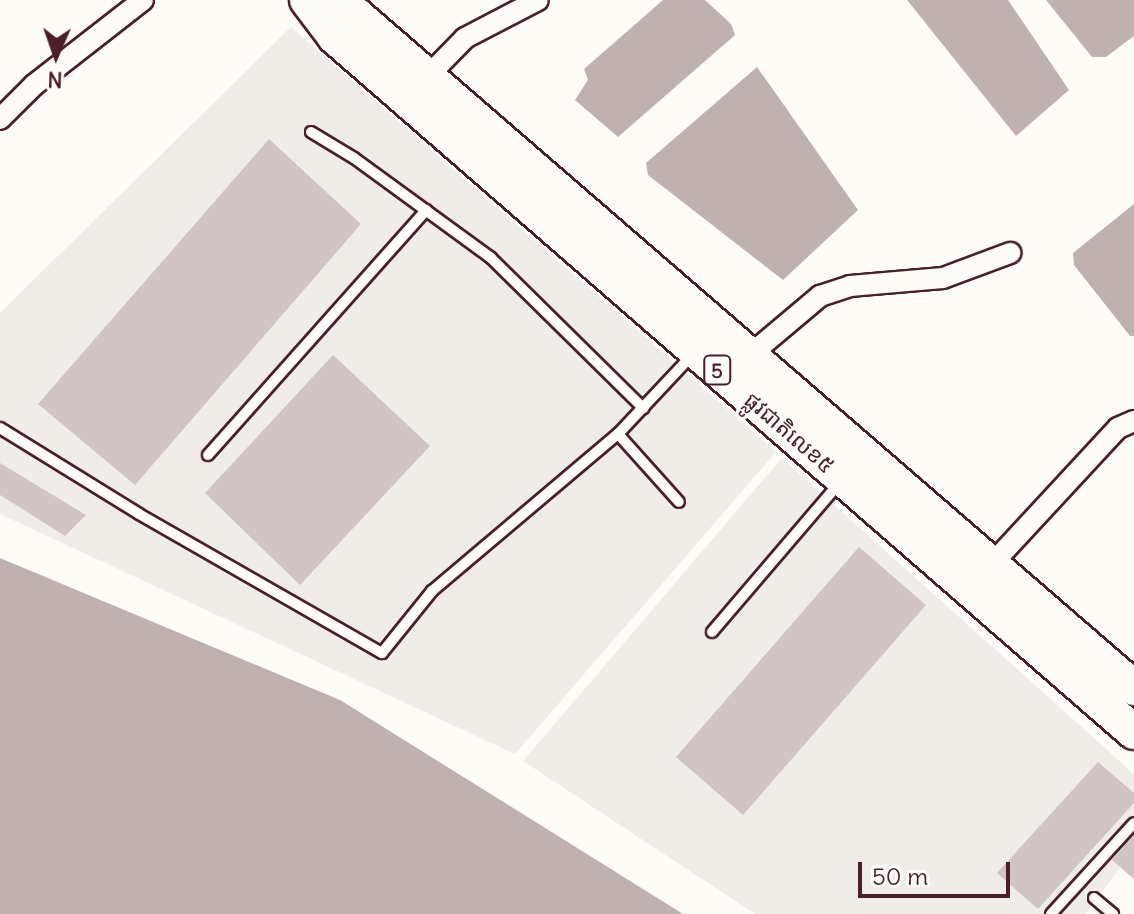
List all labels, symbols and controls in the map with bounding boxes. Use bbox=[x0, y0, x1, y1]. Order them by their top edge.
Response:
north arrow bbox=[16, 16, 96, 96]
text: N bbox=[47, 66, 63, 94]
road number: 5 bbox=[703, 354, 731, 386]
street label: ផ្លូវជាតិលេខ៥ bbox=[739, 387, 839, 479]
scale bar bbox=[862, 846, 1014, 896]
text: 50 m bbox=[872, 861, 928, 891]

